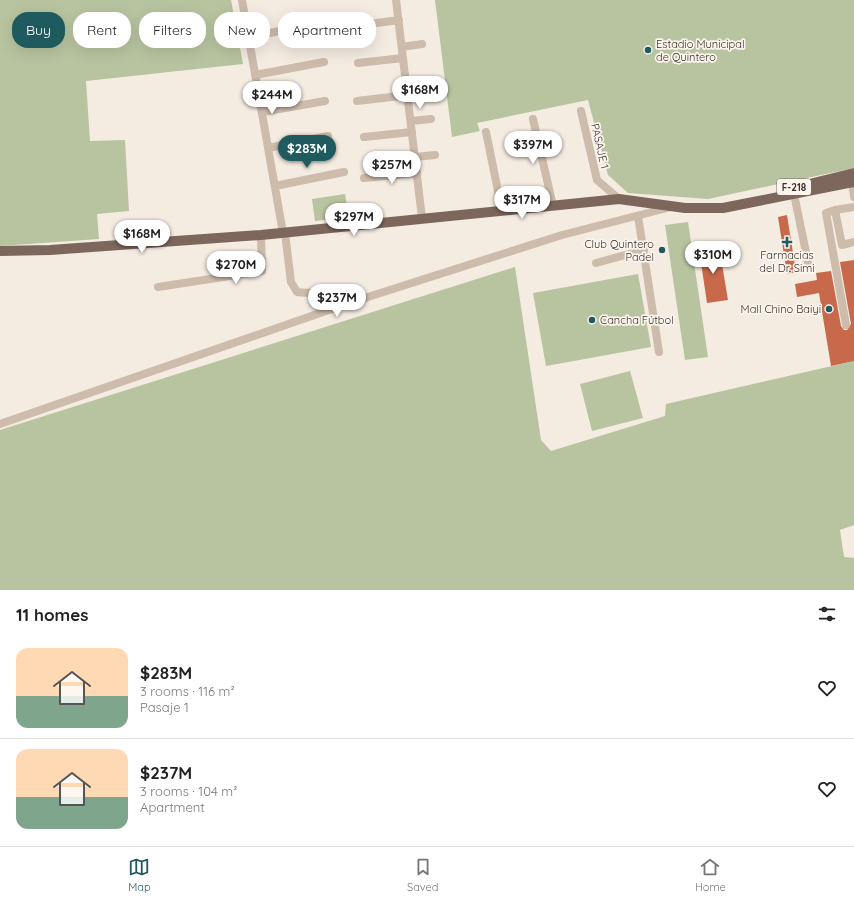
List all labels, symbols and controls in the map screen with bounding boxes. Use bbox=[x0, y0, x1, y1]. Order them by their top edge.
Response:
chip: Buy bbox=[12, 12, 65, 48]
chip: Rent bbox=[73, 12, 131, 48]
chip: Filters bbox=[139, 12, 206, 48]
chip: New bbox=[214, 12, 270, 48]
chip: Apartment bbox=[278, 12, 376, 48]
place label: Estadio Municipal de Quintero bbox=[656, 37, 744, 64]
marker: Estadio Municipal de Quintero bbox=[643, 45, 653, 55]
pin: $168M bbox=[392, 76, 448, 110]
pin: $244M bbox=[244, 81, 300, 115]
text: $168M bbox=[401, 81, 439, 97]
text: $244M bbox=[251, 86, 293, 102]
street label: PASAJE 1 bbox=[588, 122, 612, 170]
pin: $397M bbox=[505, 131, 561, 165]
pin: $283M bbox=[279, 135, 335, 169]
text: $397M bbox=[513, 136, 553, 152]
text: $283M bbox=[287, 140, 327, 156]
pin: $257M bbox=[364, 151, 420, 185]
text: $257M bbox=[372, 156, 412, 172]
road number: F-218 bbox=[777, 179, 811, 195]
pin: $317M bbox=[494, 186, 550, 220]
text: $317M bbox=[503, 191, 541, 207]
pin: $297M bbox=[326, 203, 382, 237]
text: $297M bbox=[334, 208, 374, 224]
pin: $168M bbox=[114, 220, 170, 254]
text: $168M bbox=[123, 225, 161, 241]
place label: Club Quintero Padel bbox=[584, 237, 654, 264]
marker: Farmacias del Dr. Simi bbox=[782, 237, 792, 247]
pin: $310M bbox=[685, 241, 741, 275]
marker: Club Quintero Padel bbox=[657, 245, 667, 255]
text: $310M bbox=[694, 246, 732, 262]
place label: Farmacias del Dr. Simi bbox=[759, 248, 815, 275]
pin: $270M bbox=[208, 251, 264, 285]
text: $270M bbox=[216, 256, 256, 272]
pin: $237M bbox=[309, 284, 365, 318]
text: $237M bbox=[317, 289, 357, 305]
place label: Mall Chino Baiyi bbox=[741, 302, 821, 316]
marker: Mall Chino Baiyi bbox=[824, 304, 834, 314]
place label: Cancha Fútbol bbox=[600, 313, 674, 327]
marker: Cancha Fútbol bbox=[587, 315, 597, 325]
icon: filters bbox=[816, 603, 838, 625]
text: 11 homes bbox=[16, 604, 88, 625]
text: $283M bbox=[140, 662, 192, 683]
icon: home bbox=[48, 664, 96, 712]
icon: heart bbox=[816, 677, 838, 699]
text: 3 rooms · 116 m² bbox=[140, 683, 235, 699]
text: Pasaje 1 bbox=[140, 699, 189, 715]
text: $237M bbox=[140, 762, 192, 783]
icon: home bbox=[48, 765, 96, 813]
icon: heart bbox=[816, 778, 838, 800]
text: 3 rooms · 104 m² bbox=[140, 783, 237, 799]
text: Apartment bbox=[140, 799, 205, 815]
tab: Map bbox=[128, 856, 151, 894]
tab: Saved bbox=[407, 856, 438, 894]
tab: Home bbox=[695, 856, 726, 894]

